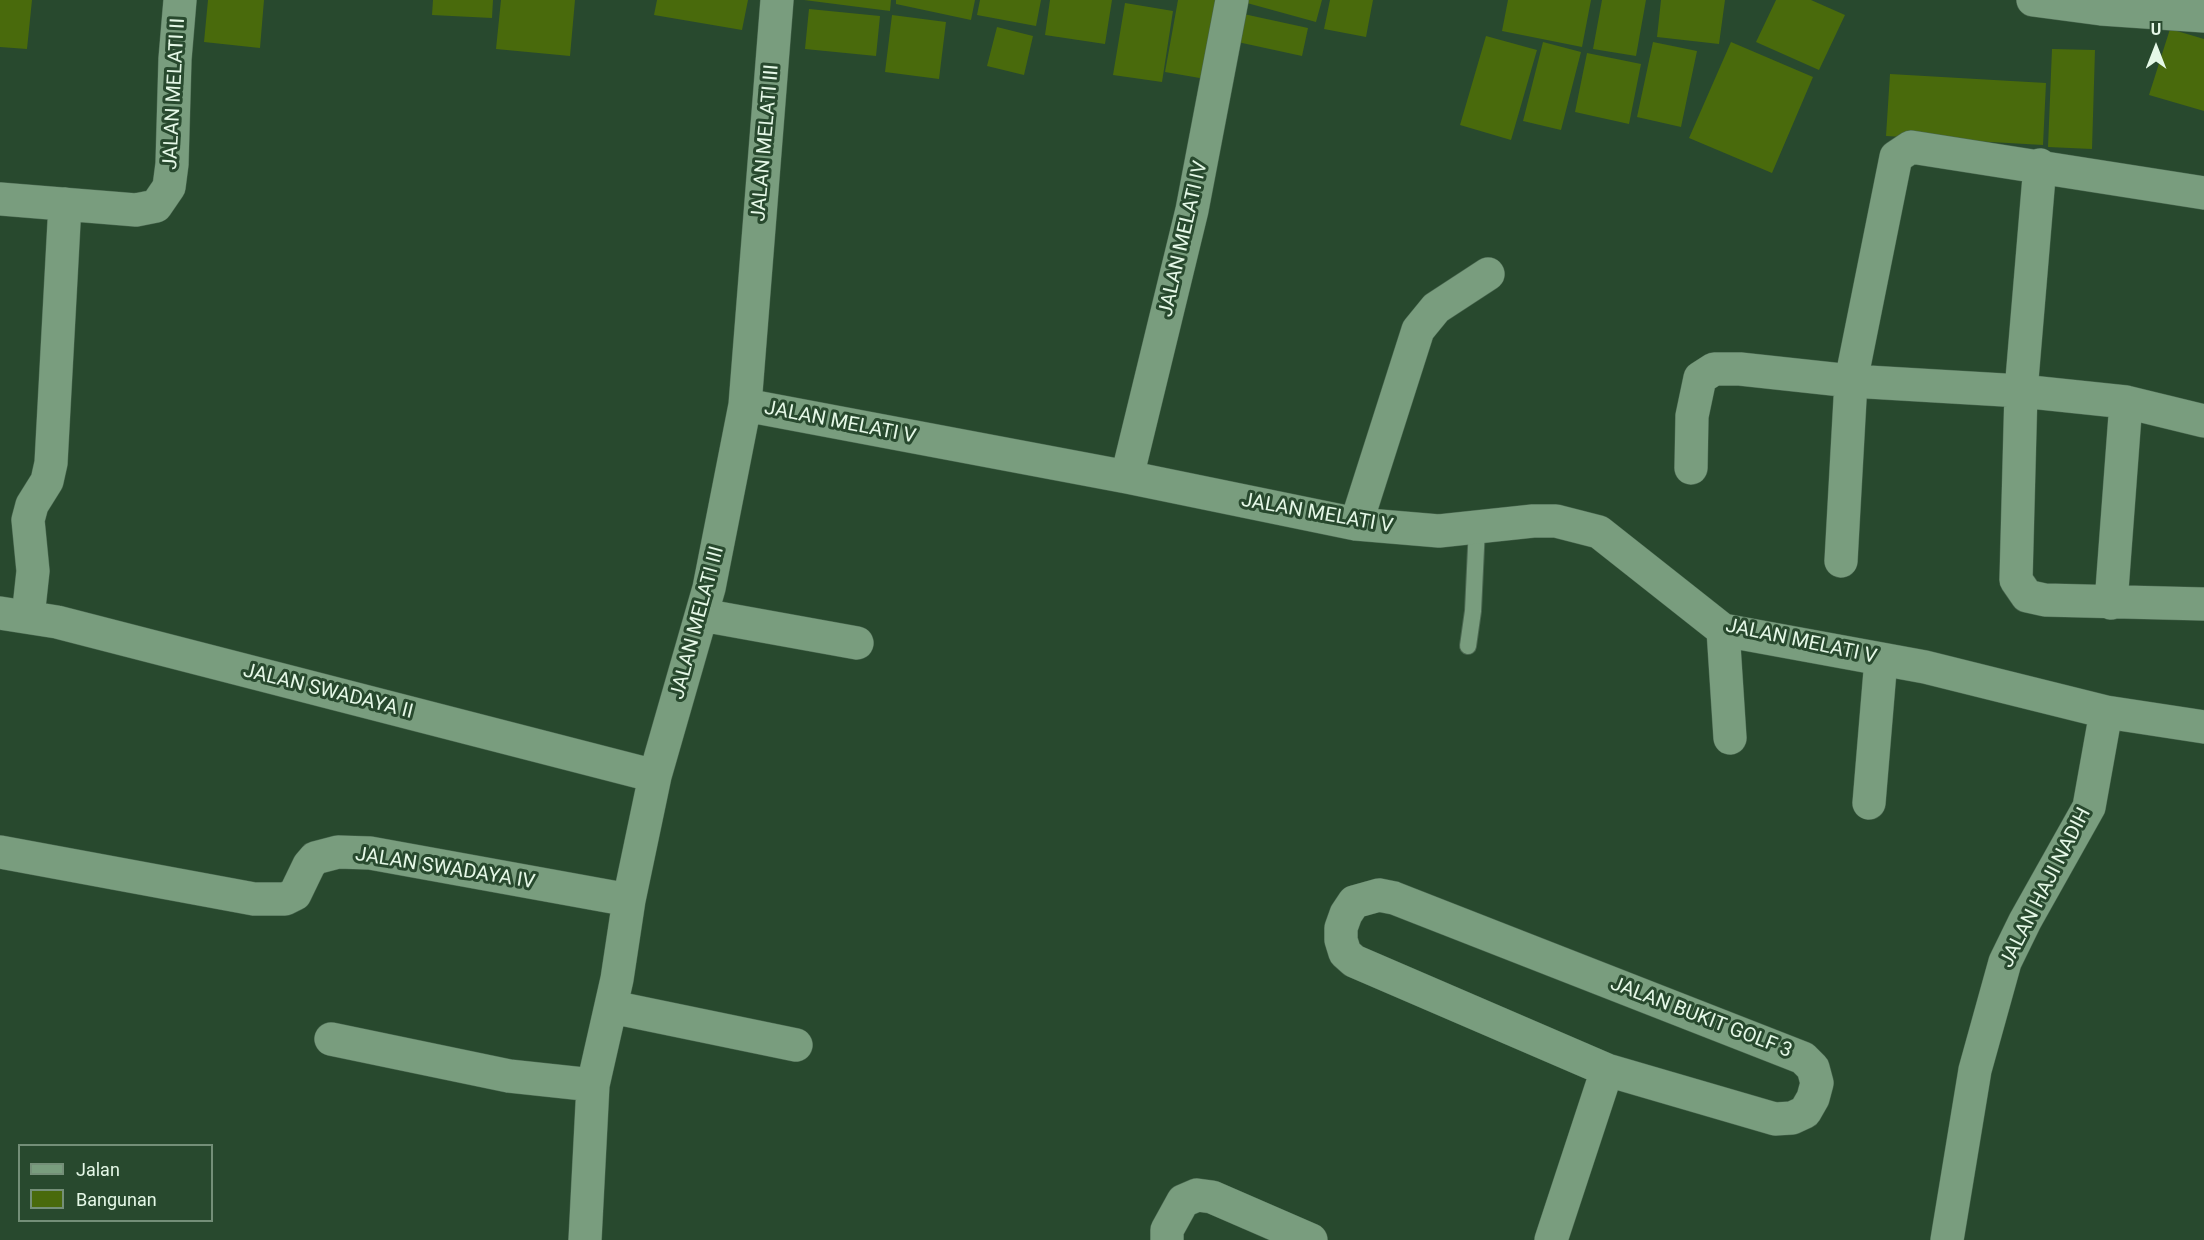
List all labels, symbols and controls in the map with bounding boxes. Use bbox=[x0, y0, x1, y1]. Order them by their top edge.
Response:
street label: JALAN MELATI II bbox=[159, 18, 191, 170]
north arrow bbox=[2126, 18, 2186, 78]
text: U bbox=[2151, 20, 2161, 39]
street label: JALAN MELATI III bbox=[747, 64, 785, 222]
street label: JALAN MELATI IV bbox=[1154, 159, 1214, 319]
street label: JALAN MELATI V bbox=[762, 397, 918, 449]
street label: JALAN MELATI V bbox=[1239, 489, 1395, 539]
street label: JALAN MELATI III bbox=[666, 544, 730, 702]
street label: JALAN MELATI V bbox=[1723, 614, 1879, 670]
street label: JALAN SWADAYA II bbox=[240, 659, 416, 725]
street label: JALAN HAJI NADIH bbox=[1995, 804, 2097, 972]
street label: JALAN SWADAYA IV bbox=[353, 843, 537, 895]
street label: JALAN BUKIT GOLF 3 bbox=[1607, 972, 1795, 1064]
legend bbox=[18, 1144, 213, 1222]
text: Jalan bbox=[76, 1159, 120, 1180]
text: Bangunan bbox=[76, 1189, 157, 1210]

